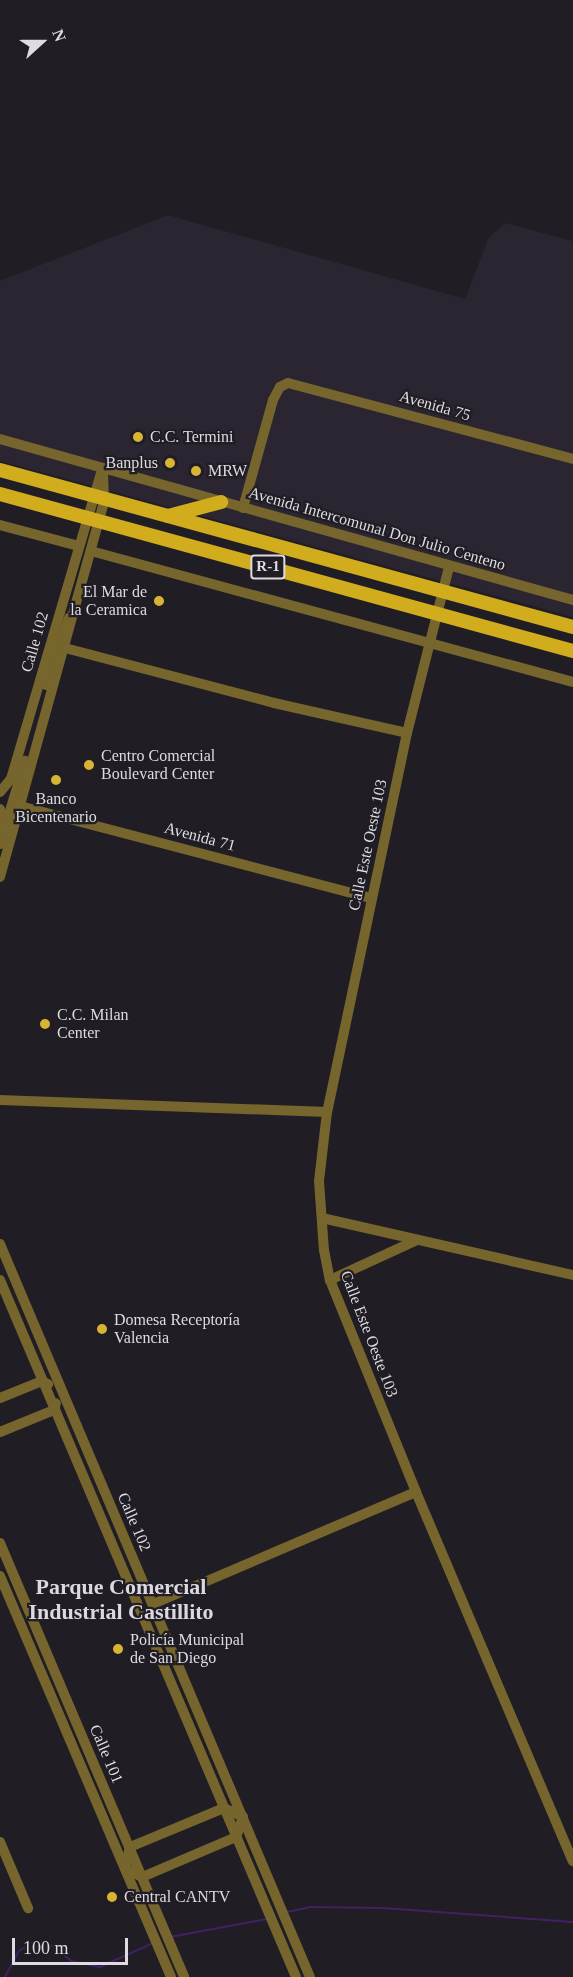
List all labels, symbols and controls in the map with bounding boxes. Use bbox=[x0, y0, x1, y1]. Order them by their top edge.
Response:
north arrow bbox=[12, 12, 72, 72]
text: N bbox=[49, 27, 69, 44]
street label: Avenida 75 bbox=[397, 387, 473, 425]
place label: C.C. Termini bbox=[150, 427, 234, 447]
marker: C.C. Termini bbox=[131, 430, 145, 444]
place label: Banplus bbox=[106, 453, 158, 473]
marker: Banplus bbox=[163, 456, 177, 470]
place label: MRW bbox=[208, 461, 247, 481]
marker: MRW bbox=[189, 464, 203, 478]
street label: Avenida Intercomunal Don Julio Centeno bbox=[246, 483, 508, 575]
road number: R-1 bbox=[250, 555, 286, 579]
place label: El Mar de la Ceramica bbox=[70, 582, 147, 620]
marker: El Mar de la Ceramica bbox=[152, 594, 166, 608]
street label: Calle 102 bbox=[17, 610, 53, 674]
place label: Centro Comercial Boulevard Center bbox=[101, 746, 215, 784]
marker: Centro Comercial Boulevard Center bbox=[82, 758, 96, 772]
marker: Banco Bicentenario bbox=[49, 773, 63, 787]
street label: Calle Este Oeste 103 bbox=[345, 778, 391, 912]
place label: Banco Bicentenario bbox=[15, 789, 97, 827]
street label: Avenida 71 bbox=[162, 818, 238, 856]
place label: C.C. Milan Center bbox=[57, 1005, 129, 1043]
marker: C.C. Milan Center bbox=[38, 1017, 52, 1031]
street label: Calle Este Oeste 103 bbox=[336, 1268, 402, 1400]
place label: Domesa Receptoría Valencia bbox=[114, 1310, 240, 1348]
marker: Domesa Receptoría Valencia bbox=[95, 1322, 109, 1336]
street label: Calle 102 bbox=[113, 1490, 155, 1554]
district label: Parque Comercial Industrial Castillito bbox=[28, 1573, 214, 1624]
place label: Policía Municipal de San Diego bbox=[130, 1630, 244, 1668]
marker: Policía Municipal de San Diego bbox=[111, 1642, 125, 1656]
street label: Calle 101 bbox=[85, 1722, 127, 1786]
place label: Central CANTV bbox=[124, 1887, 230, 1907]
marker: Central CANTV bbox=[105, 1890, 119, 1904]
scale bar bbox=[15, 1926, 130, 1964]
text: 100 m bbox=[23, 1938, 69, 1958]

